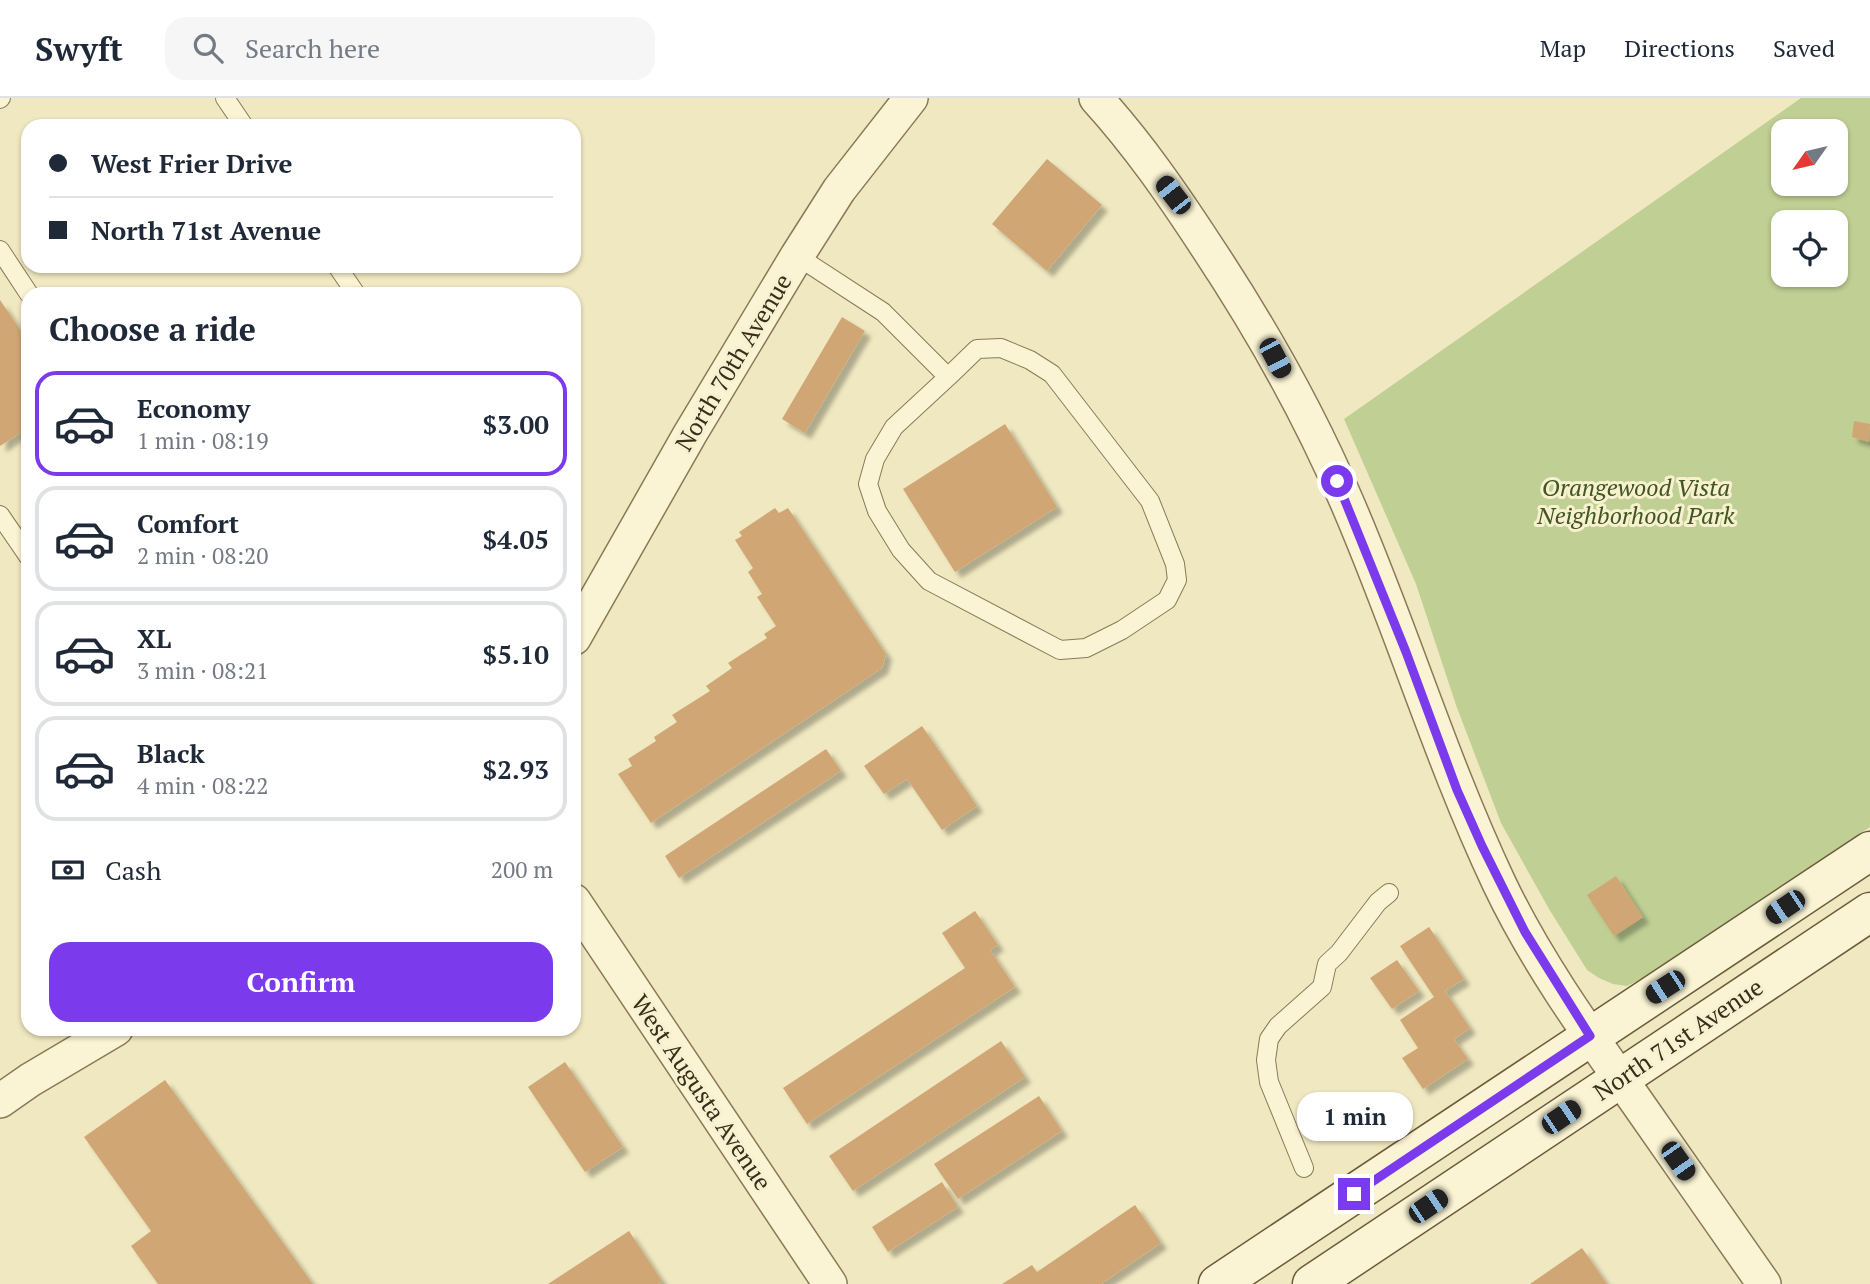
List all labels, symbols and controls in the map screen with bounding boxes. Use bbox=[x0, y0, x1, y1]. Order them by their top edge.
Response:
search box bbox=[165, 17, 655, 80]
text: Swyft bbox=[35, 27, 123, 70]
icon: search bbox=[189, 29, 227, 67]
text: Search here bbox=[245, 31, 380, 65]
text: Map bbox=[1540, 32, 1586, 64]
text: Directions bbox=[1624, 32, 1735, 64]
text: Saved bbox=[1773, 32, 1835, 64]
north arrow bbox=[1771, 119, 1848, 196]
map controls bbox=[1771, 119, 1848, 287]
text: West Frier Drive bbox=[91, 146, 293, 180]
car bbox=[1152, 172, 1195, 218]
button: locate bbox=[1771, 210, 1848, 287]
text: North 71st Avenue bbox=[91, 213, 321, 247]
street label: North 70th Avenue bbox=[667, 267, 799, 457]
text: Choose a ride bbox=[49, 308, 256, 350]
car bbox=[1256, 335, 1295, 381]
text: Economy bbox=[137, 391, 250, 425]
icon: car bbox=[53, 392, 116, 455]
text: $3.00 bbox=[483, 407, 549, 441]
text: 1 min · 08:19 bbox=[137, 425, 269, 456]
route start bbox=[1321, 465, 1353, 497]
park label: Orangewood Vista Neighborhood Park bbox=[1536, 471, 1735, 531]
text: Comfort bbox=[137, 506, 239, 540]
icon: car bbox=[53, 507, 116, 570]
text: $4.05 bbox=[483, 522, 549, 556]
text: 2 min · 08:20 bbox=[137, 540, 269, 571]
text: XL bbox=[137, 621, 171, 655]
icon: car bbox=[53, 622, 116, 685]
text: $5.10 bbox=[483, 637, 549, 671]
text: 3 min · 08:21 bbox=[137, 655, 269, 686]
text: Black bbox=[137, 736, 205, 770]
icon: car bbox=[53, 737, 116, 800]
text: $2.93 bbox=[483, 752, 549, 786]
text: 4 min · 08:22 bbox=[137, 770, 269, 801]
icon: cash bbox=[49, 851, 87, 889]
text: Cash bbox=[105, 853, 161, 887]
text: 200 m bbox=[491, 854, 553, 885]
car bbox=[1762, 887, 1809, 927]
button: Confirm bbox=[49, 942, 553, 1022]
car bbox=[1642, 967, 1689, 1007]
street label: North 71st Avenue bbox=[1587, 970, 1769, 1108]
street label: West Augusta Avenue bbox=[625, 988, 779, 1196]
callout: 1 min bbox=[1296, 1093, 1412, 1142]
car bbox=[1538, 1097, 1585, 1137]
text: 1 min bbox=[1324, 1101, 1386, 1132]
car bbox=[1658, 1138, 1699, 1184]
route end bbox=[1338, 1178, 1370, 1210]
car bbox=[1405, 1186, 1452, 1226]

